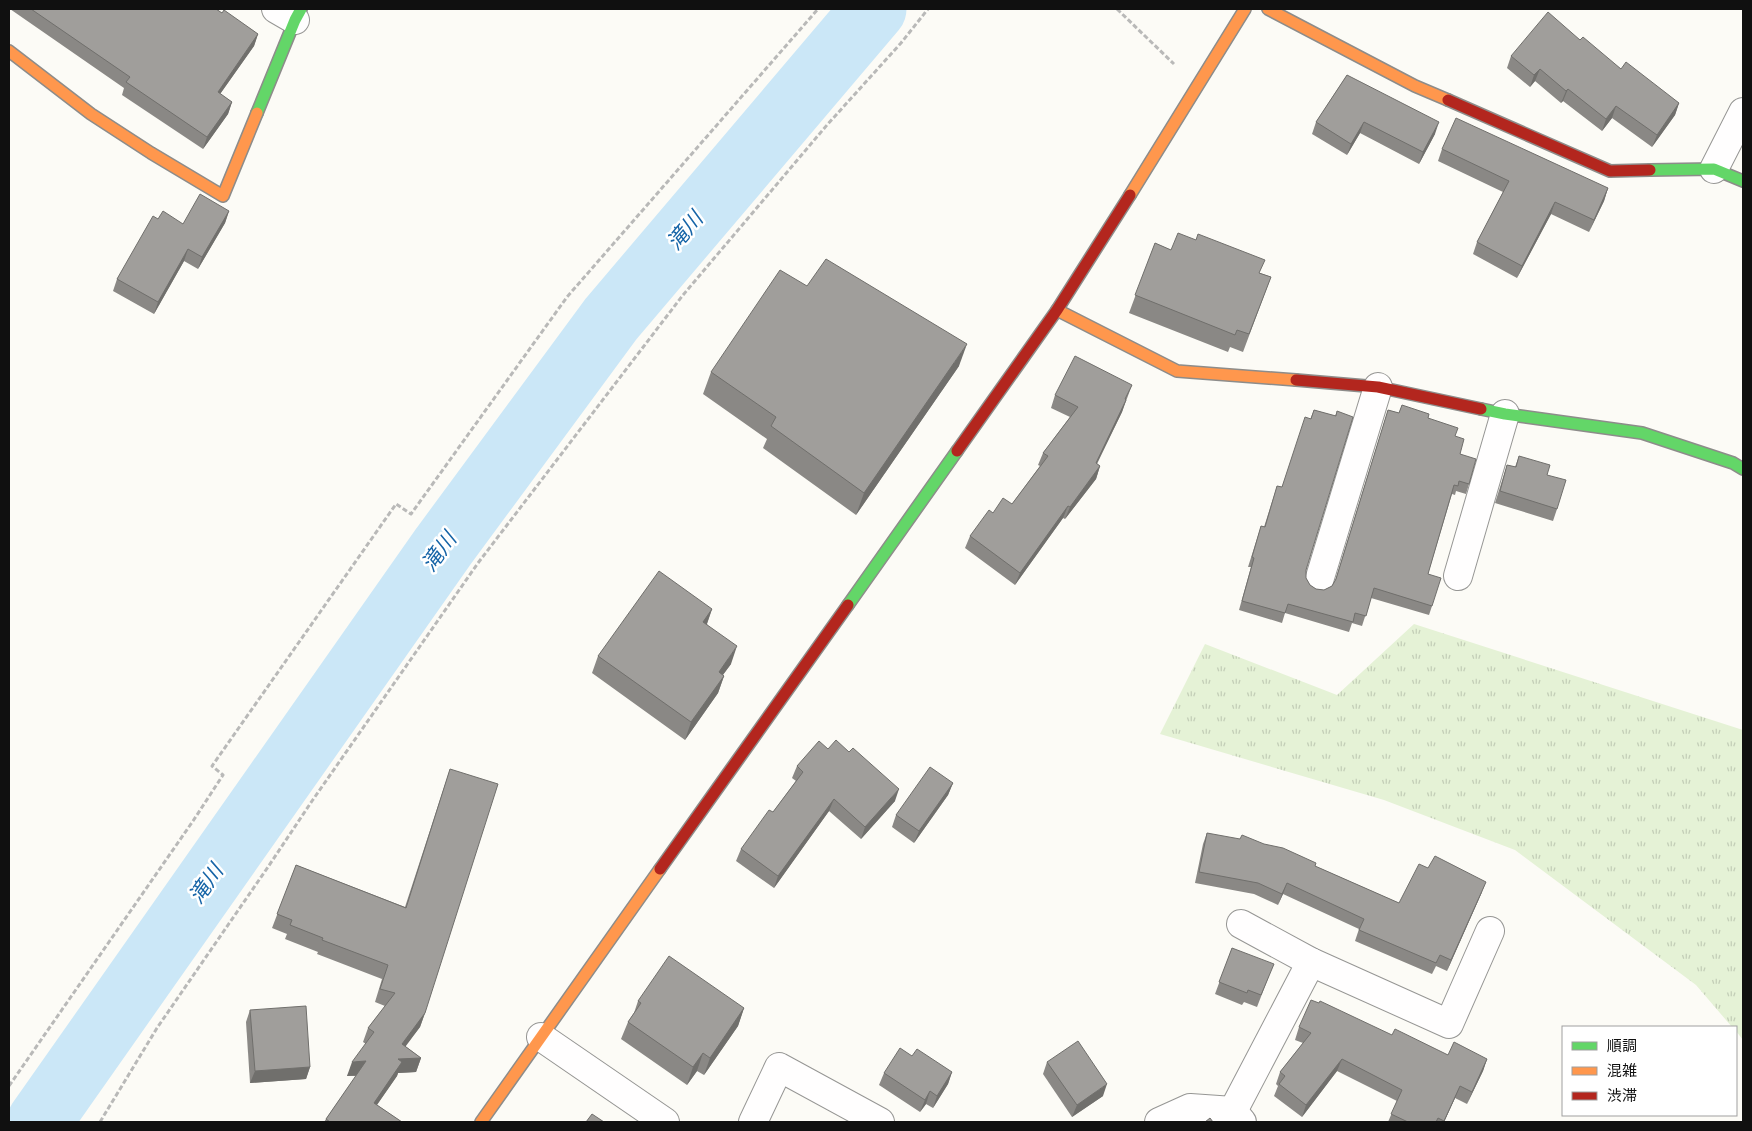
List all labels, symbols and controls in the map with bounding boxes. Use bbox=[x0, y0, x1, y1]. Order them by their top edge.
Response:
water label: 滝川 bbox=[662, 205, 709, 255]
water label: 滝川 bbox=[416, 526, 462, 576]
water label: 滝川 bbox=[183, 858, 229, 908]
legend bbox=[1562, 1026, 1737, 1116]
text: 順調 bbox=[1607, 1037, 1637, 1055]
text: 混雑 bbox=[1607, 1062, 1637, 1080]
text: 渋滞 bbox=[1607, 1087, 1637, 1105]

